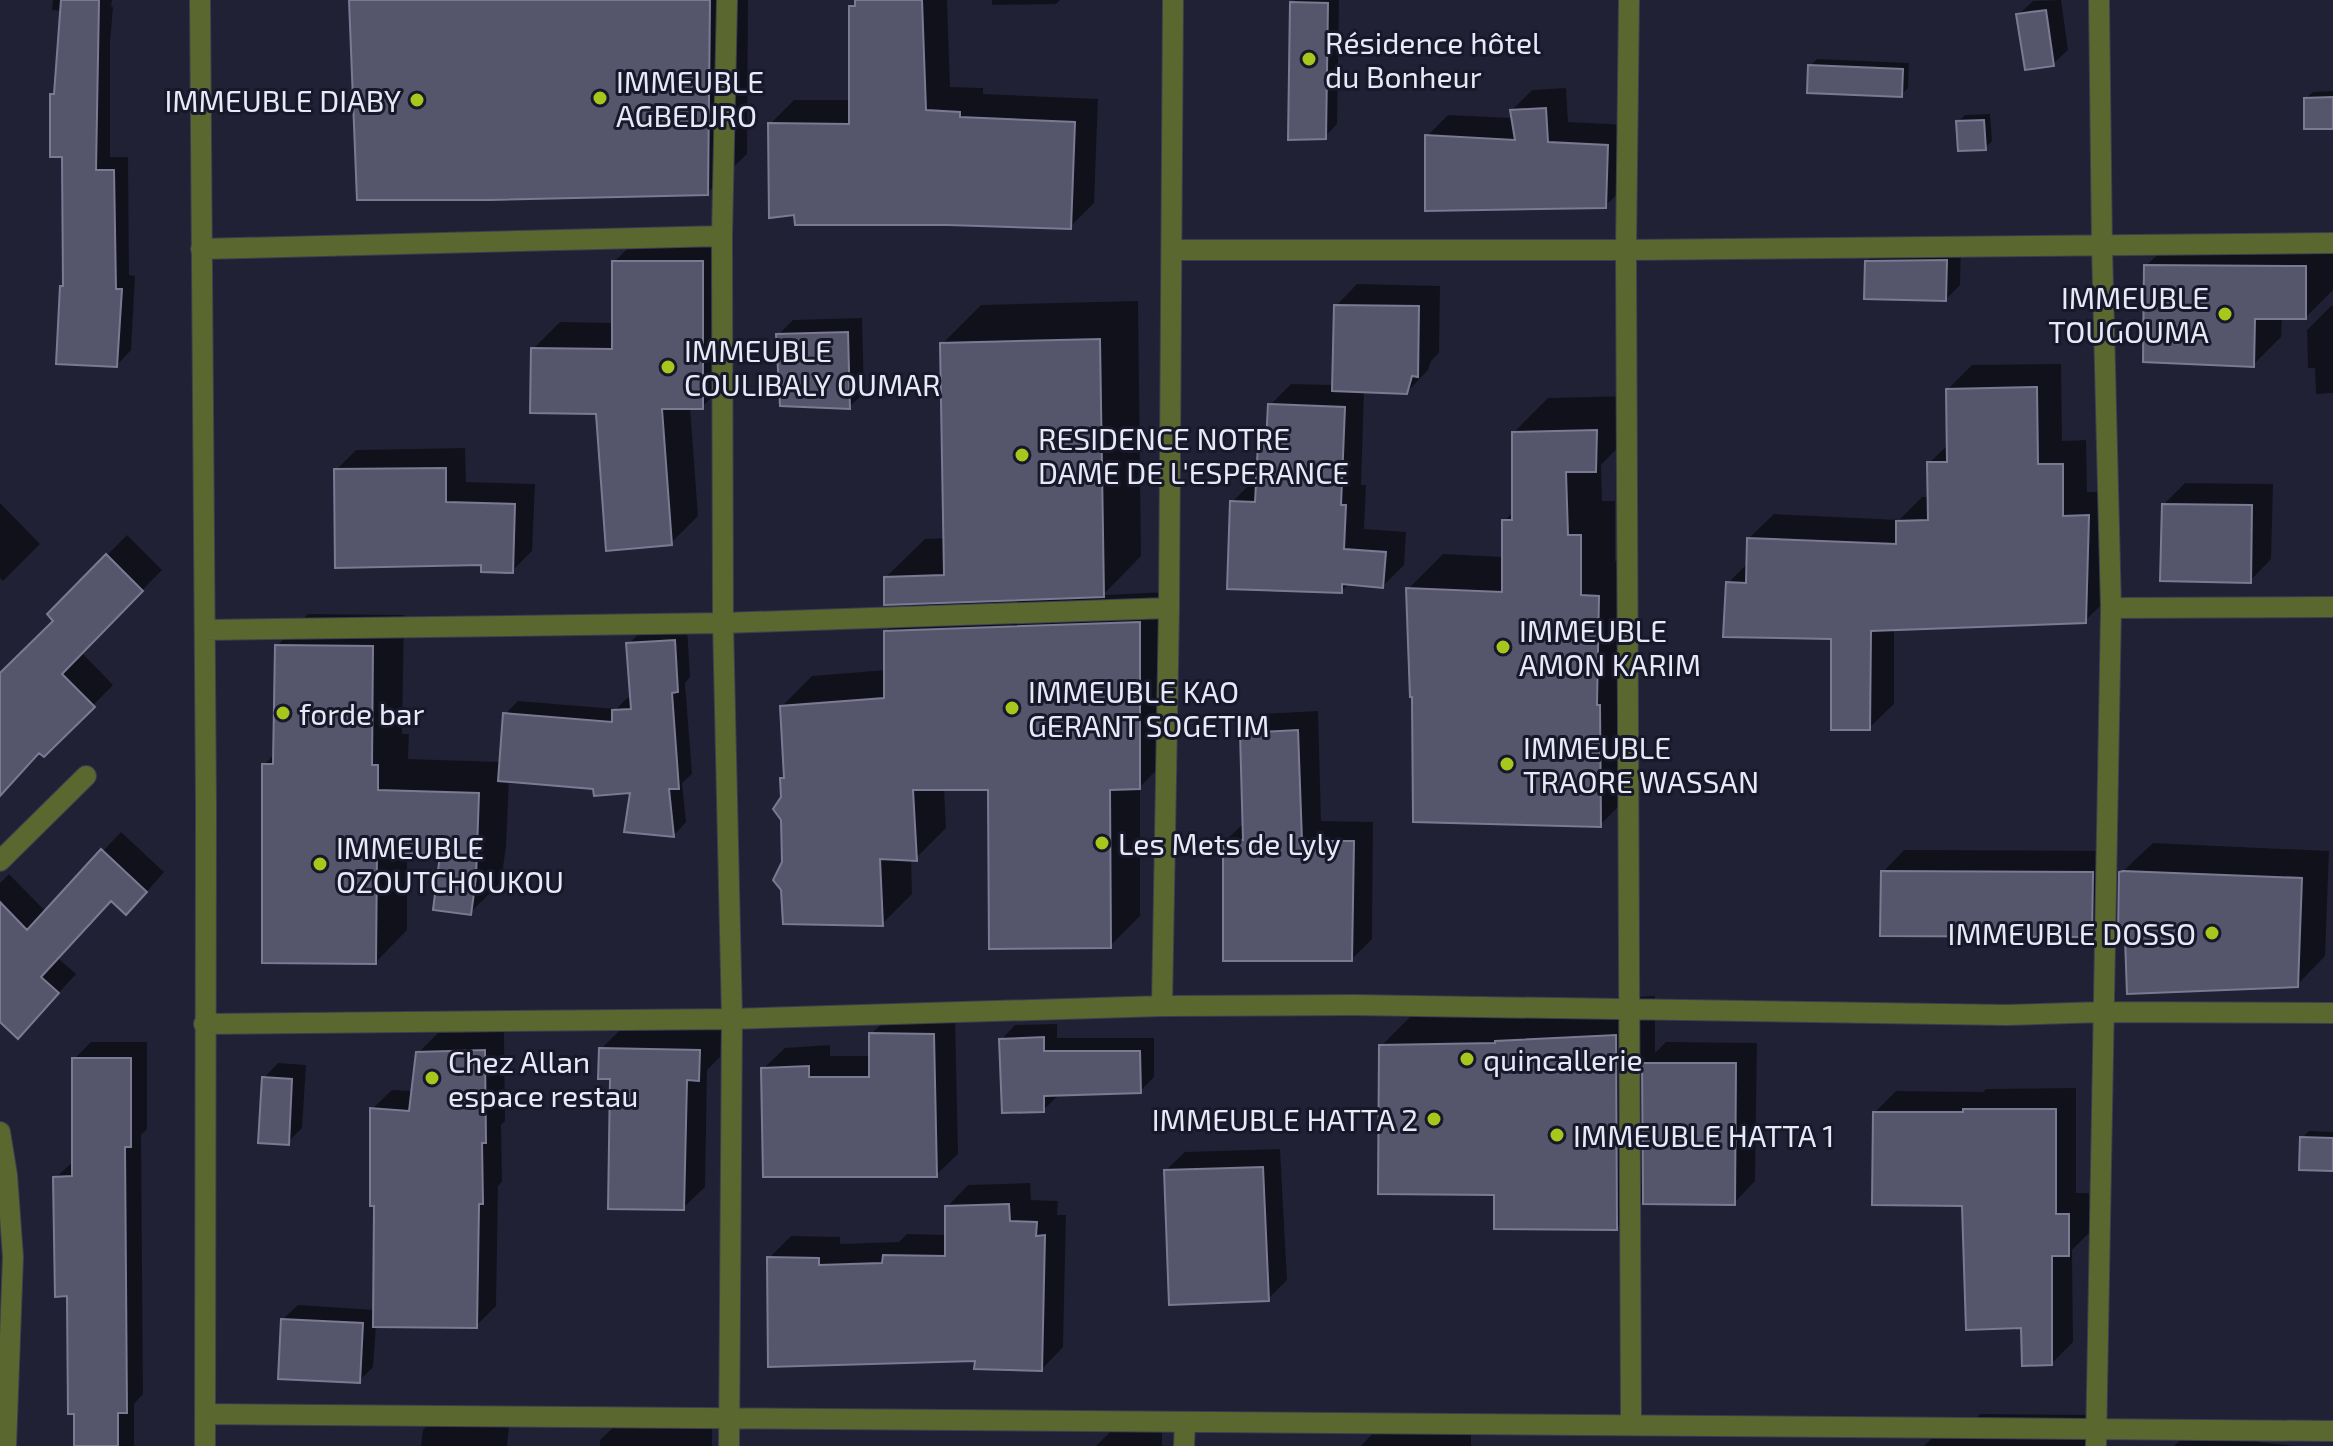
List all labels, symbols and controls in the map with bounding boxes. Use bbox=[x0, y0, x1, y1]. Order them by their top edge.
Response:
place label: Résidence hôtel du Bonheur bbox=[1325, 24, 1541, 94]
marker: Résidence hôtel du Bonheur bbox=[1300, 50, 1318, 68]
place label: IMMEUBLE AGBEDJRO bbox=[616, 63, 764, 133]
place label: IMMEUBLE DIABY bbox=[164, 82, 401, 118]
marker: IMMEUBLE AGBEDJRO bbox=[591, 89, 609, 107]
marker: IMMEUBLE DIABY bbox=[408, 91, 426, 109]
place label: IMMEUBLE TOUGOUMA bbox=[2048, 279, 2209, 349]
marker: IMMEUBLE TOUGOUMA bbox=[2216, 305, 2234, 323]
place label: IMMEUBLE COULIBALY OUMAR bbox=[684, 332, 940, 402]
marker: IMMEUBLE COULIBALY OUMAR bbox=[659, 358, 677, 376]
place label: RESIDENCE NOTRE DAME DE L'ESPERANCE bbox=[1038, 420, 1349, 490]
marker: RESIDENCE NOTRE DAME DE L'ESPERANCE bbox=[1013, 446, 1031, 464]
place label: IMMEUBLE AMON KARIM bbox=[1519, 612, 1701, 682]
marker: IMMEUBLE AMON KARIM bbox=[1494, 638, 1512, 656]
place label: IMMEUBLE KAO GERANT SOGETIM bbox=[1028, 673, 1270, 743]
place label: forde bar bbox=[299, 695, 425, 731]
marker: IMMEUBLE KAO GERANT SOGETIM bbox=[1003, 699, 1021, 717]
marker: forde bar bbox=[274, 704, 292, 722]
place label: IMMEUBLE TRAORE WASSAN bbox=[1523, 729, 1759, 799]
marker: IMMEUBLE TRAORE WASSAN bbox=[1498, 755, 1516, 773]
place label: Les Mets de Lyly bbox=[1118, 825, 1341, 861]
place label: IMMEUBLE OZOUTCHOUKOU bbox=[336, 829, 564, 899]
marker: Les Mets de Lyly bbox=[1093, 834, 1111, 852]
marker: IMMEUBLE OZOUTCHOUKOU bbox=[311, 855, 329, 873]
place label: IMMEUBLE DOSSO bbox=[1948, 915, 2196, 951]
marker: IMMEUBLE DOSSO bbox=[2203, 924, 2221, 942]
place label: quincallerie bbox=[1483, 1041, 1643, 1077]
place label: Chez Allan espace restau bbox=[448, 1043, 638, 1113]
marker: quincallerie bbox=[1458, 1050, 1476, 1068]
marker: Chez Allan espace restau bbox=[423, 1069, 441, 1087]
place label: IMMEUBLE HATTA 2 bbox=[1152, 1101, 1418, 1137]
marker: IMMEUBLE HATTA 2 bbox=[1425, 1110, 1443, 1128]
place label: IMMEUBLE HATTA 1 bbox=[1573, 1117, 1834, 1153]
marker: IMMEUBLE HATTA 1 bbox=[1548, 1126, 1566, 1144]

